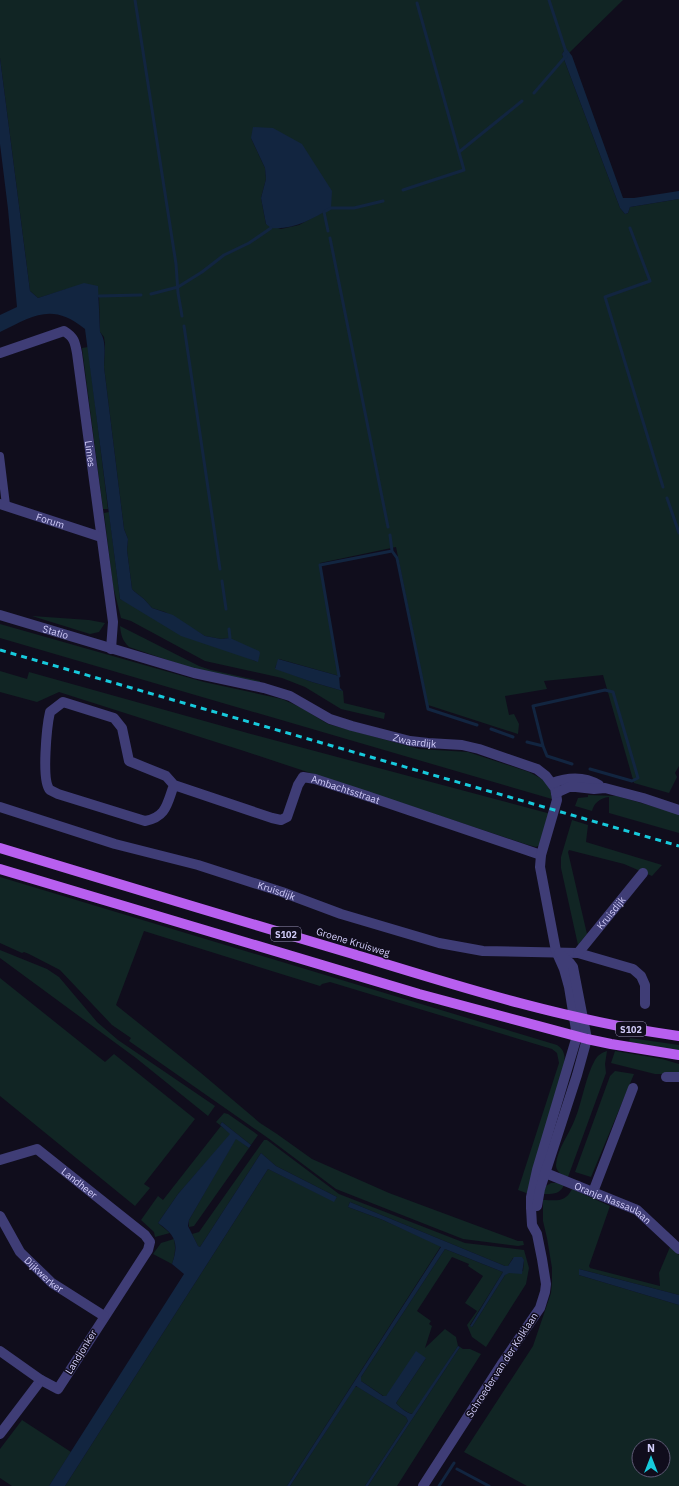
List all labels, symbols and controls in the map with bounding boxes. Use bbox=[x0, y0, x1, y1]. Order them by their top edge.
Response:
street label: Limes bbox=[82, 440, 99, 468]
street label: Forum bbox=[35, 510, 66, 531]
street label: Statio bbox=[41, 622, 70, 642]
street label: Zwaardijk bbox=[392, 730, 437, 750]
street label: Ambachtsstraat bbox=[310, 772, 382, 807]
street label: Kruisdijk bbox=[256, 878, 298, 903]
street label: Kruisdijk bbox=[593, 893, 629, 932]
street label: Groene Kruisweg bbox=[315, 925, 392, 960]
road number: S102 bbox=[271, 927, 301, 941]
road number: S102 bbox=[616, 1022, 646, 1036]
street label: Landheer bbox=[59, 1165, 100, 1201]
street label: Oranje Nassaulaan bbox=[572, 1179, 654, 1227]
street label: Dijkwerker bbox=[22, 1253, 66, 1295]
street label: Schroeder van der Kolklaan bbox=[463, 1310, 541, 1420]
street label: Landjonker bbox=[62, 1327, 100, 1377]
north arrow bbox=[631, 1438, 671, 1478]
text: N bbox=[647, 1441, 655, 1455]

